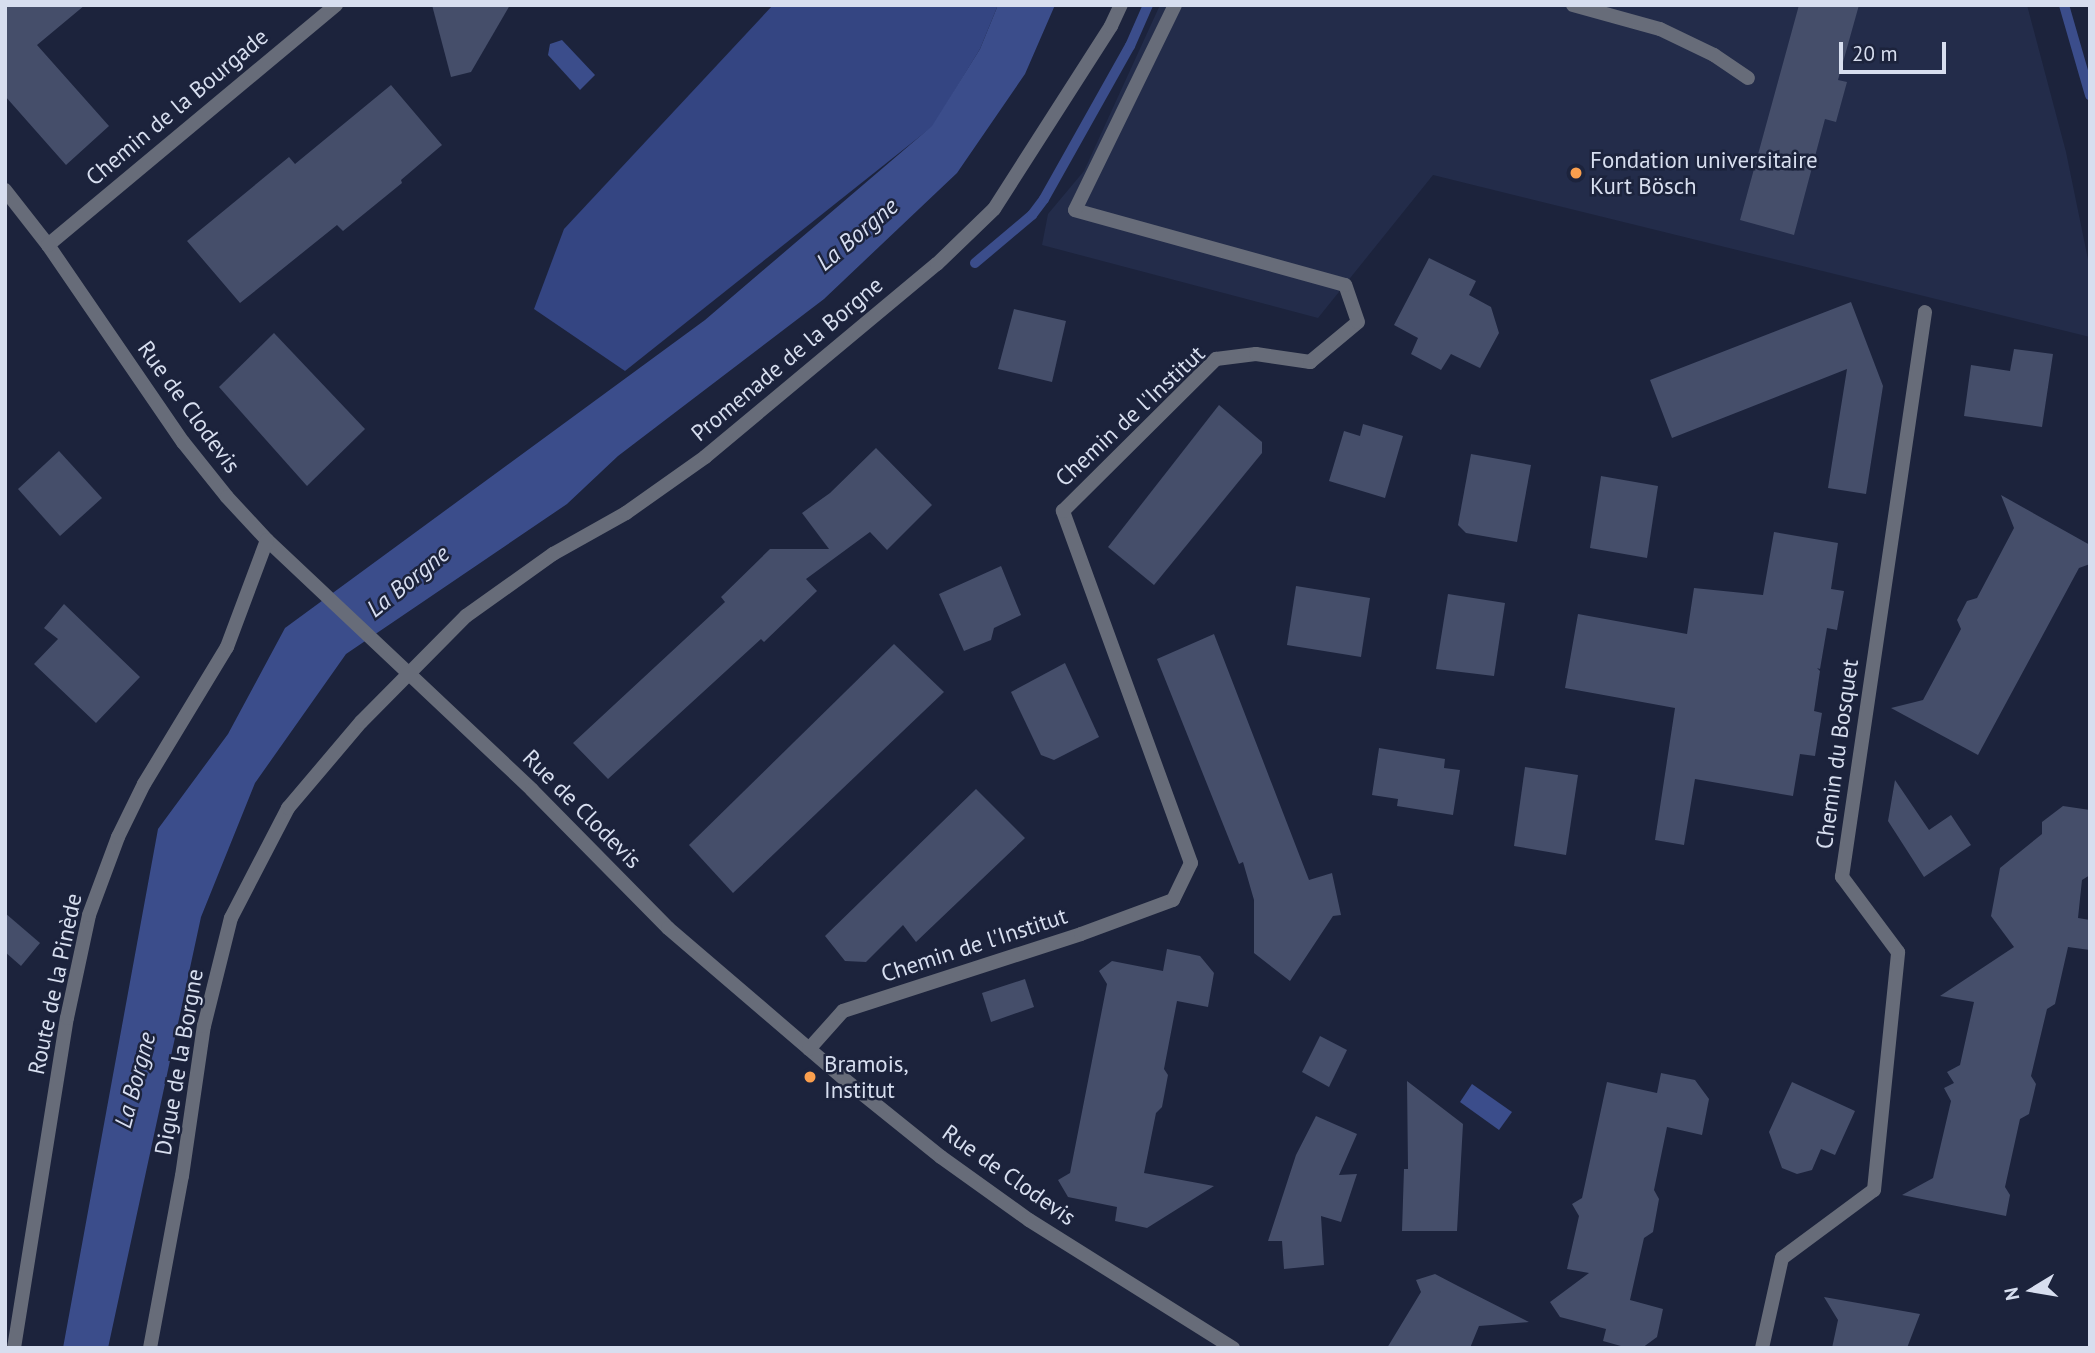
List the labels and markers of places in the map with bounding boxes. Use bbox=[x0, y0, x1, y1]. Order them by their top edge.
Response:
place label: Fondation universitaire Kurt Bösch bbox=[1590, 146, 1818, 200]
marker: Fondation universitaire Kurt Bösch bbox=[1568, 165, 1584, 181]
place label: Bramois, Institut bbox=[824, 1050, 909, 1104]
marker: Bramois, Institut bbox=[802, 1069, 818, 1085]

